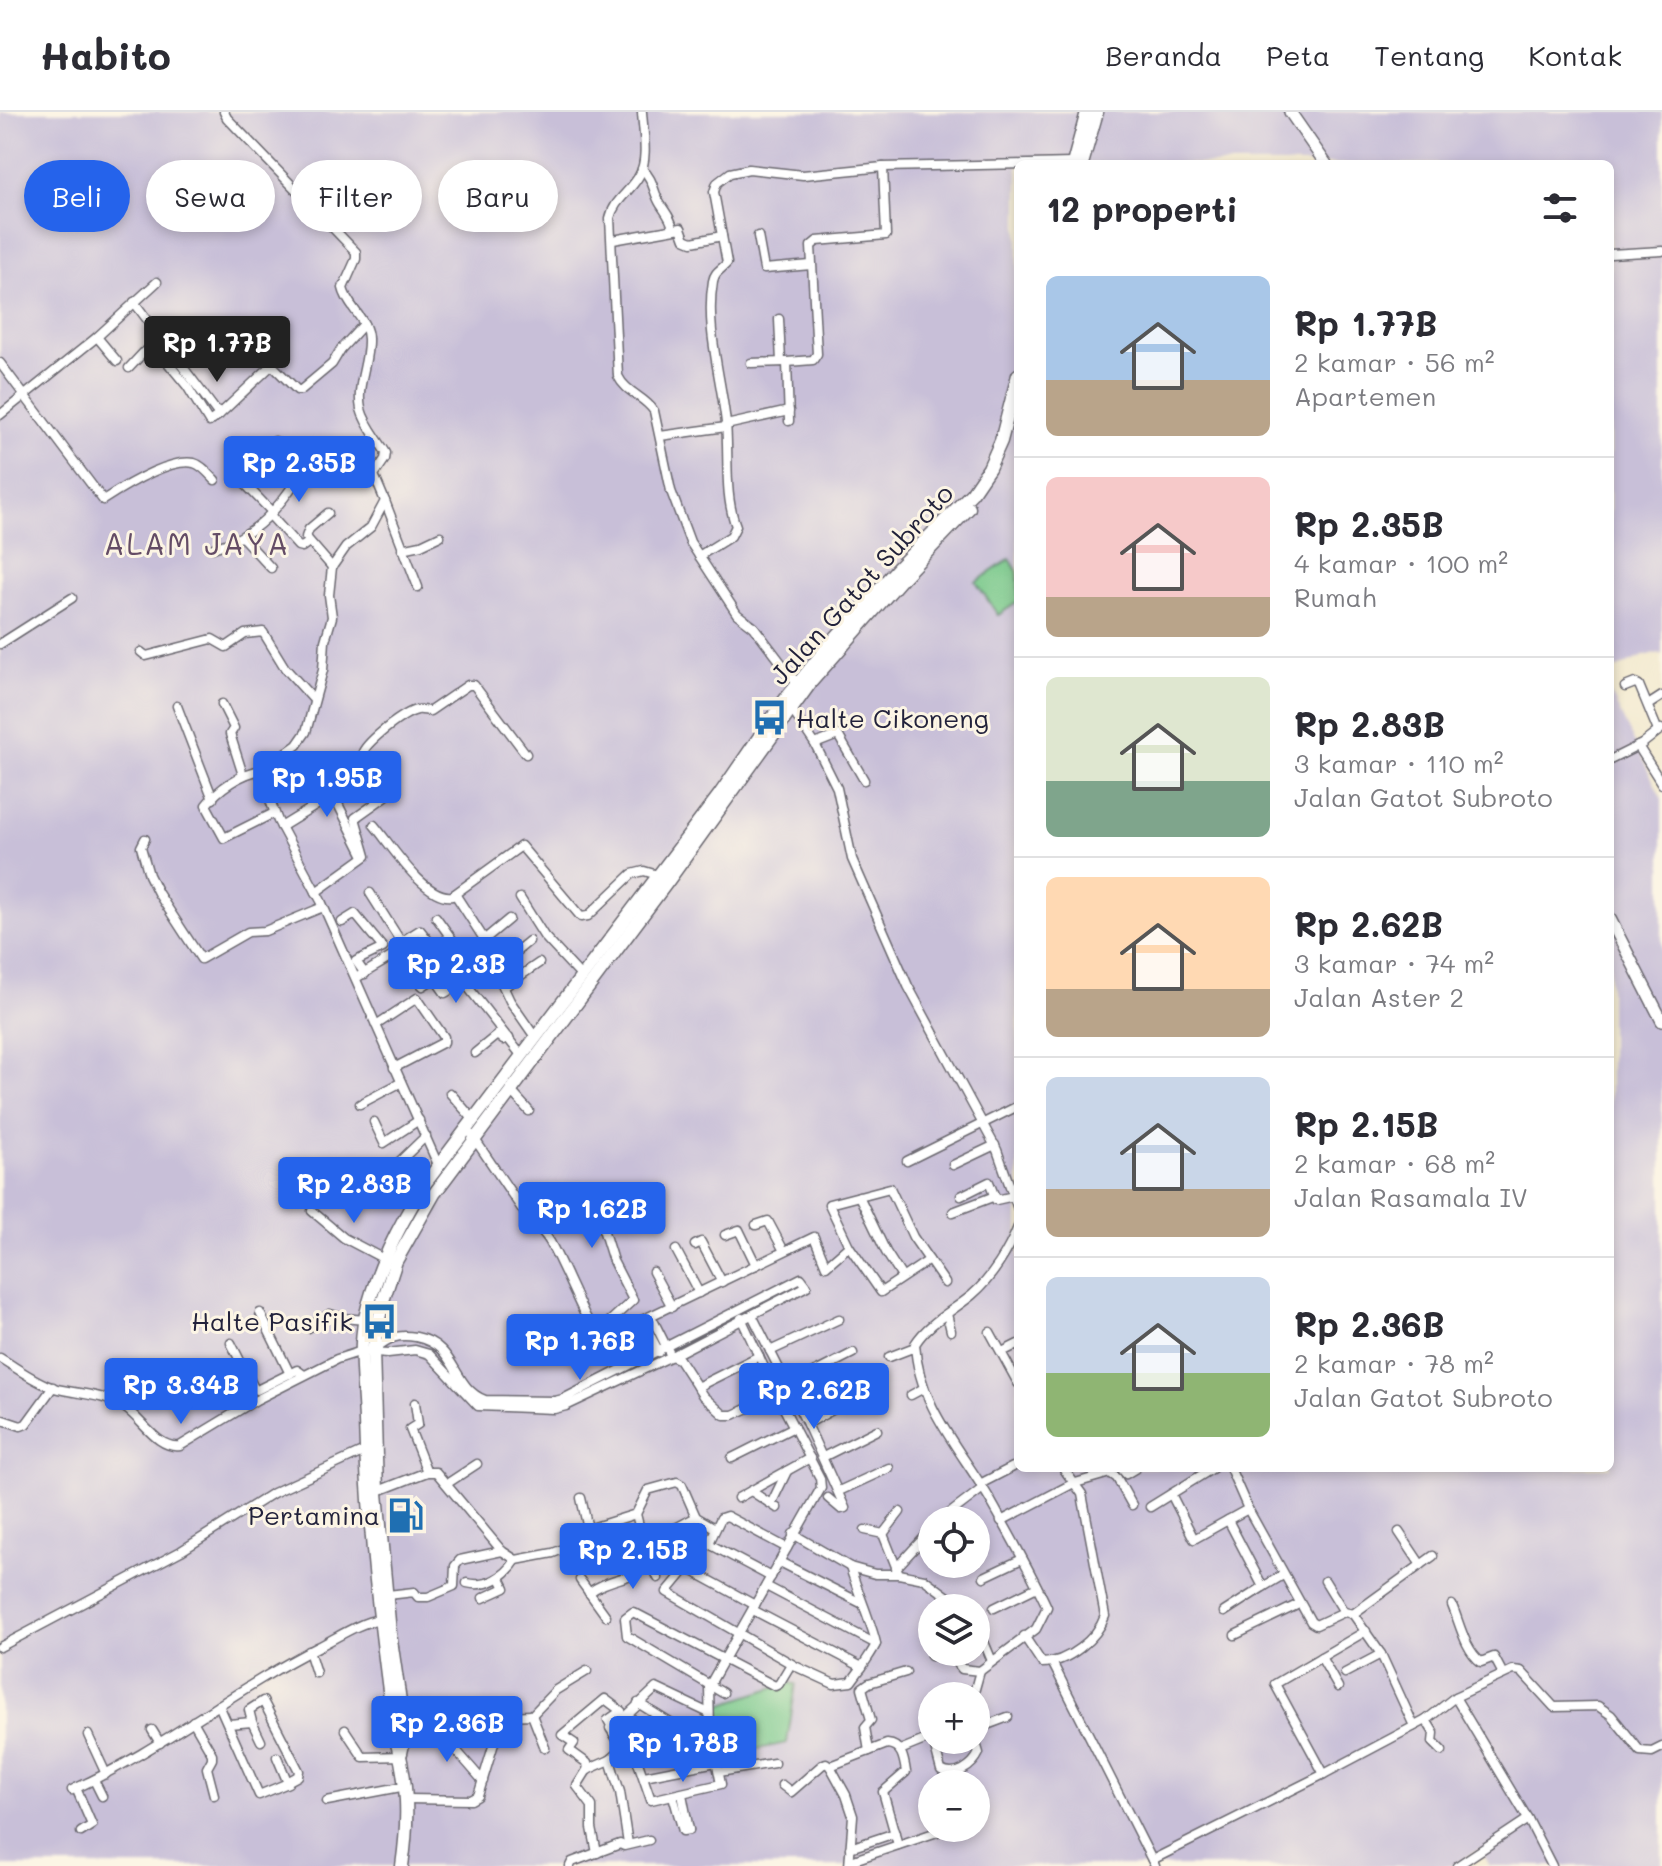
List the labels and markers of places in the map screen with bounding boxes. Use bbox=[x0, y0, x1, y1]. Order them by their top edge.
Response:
pin: Rp 1.77B bbox=[134, 316, 300, 384]
pin: Rp 2.35B bbox=[216, 436, 382, 504]
bus stop icon: Halte Cikoneng bbox=[751, 699, 789, 737]
place label: Halte Cikoneng bbox=[796, 701, 989, 735]
pin: Rp 1.95B bbox=[244, 751, 410, 819]
pin: Rp 2.3B bbox=[382, 937, 530, 1005]
pin: Rp 2.83B bbox=[271, 1157, 437, 1225]
pin: Rp 1.62B bbox=[509, 1182, 675, 1250]
bus stop icon: Halte Pasifik bbox=[360, 1302, 398, 1340]
place label: Halte Pasifik bbox=[191, 1304, 353, 1338]
pin: Rp 1.76B bbox=[497, 1314, 663, 1382]
pin: Rp 3.34B bbox=[98, 1358, 264, 1426]
pin: Rp 2.62B bbox=[731, 1363, 897, 1431]
fuel station icon: Pertamina bbox=[387, 1496, 425, 1534]
place label: Pertamina bbox=[248, 1498, 380, 1532]
pin: Rp 2.15B bbox=[550, 1523, 716, 1591]
pin: Rp 2.36B bbox=[364, 1696, 530, 1764]
pin: Rp 1.78B bbox=[600, 1716, 766, 1784]

